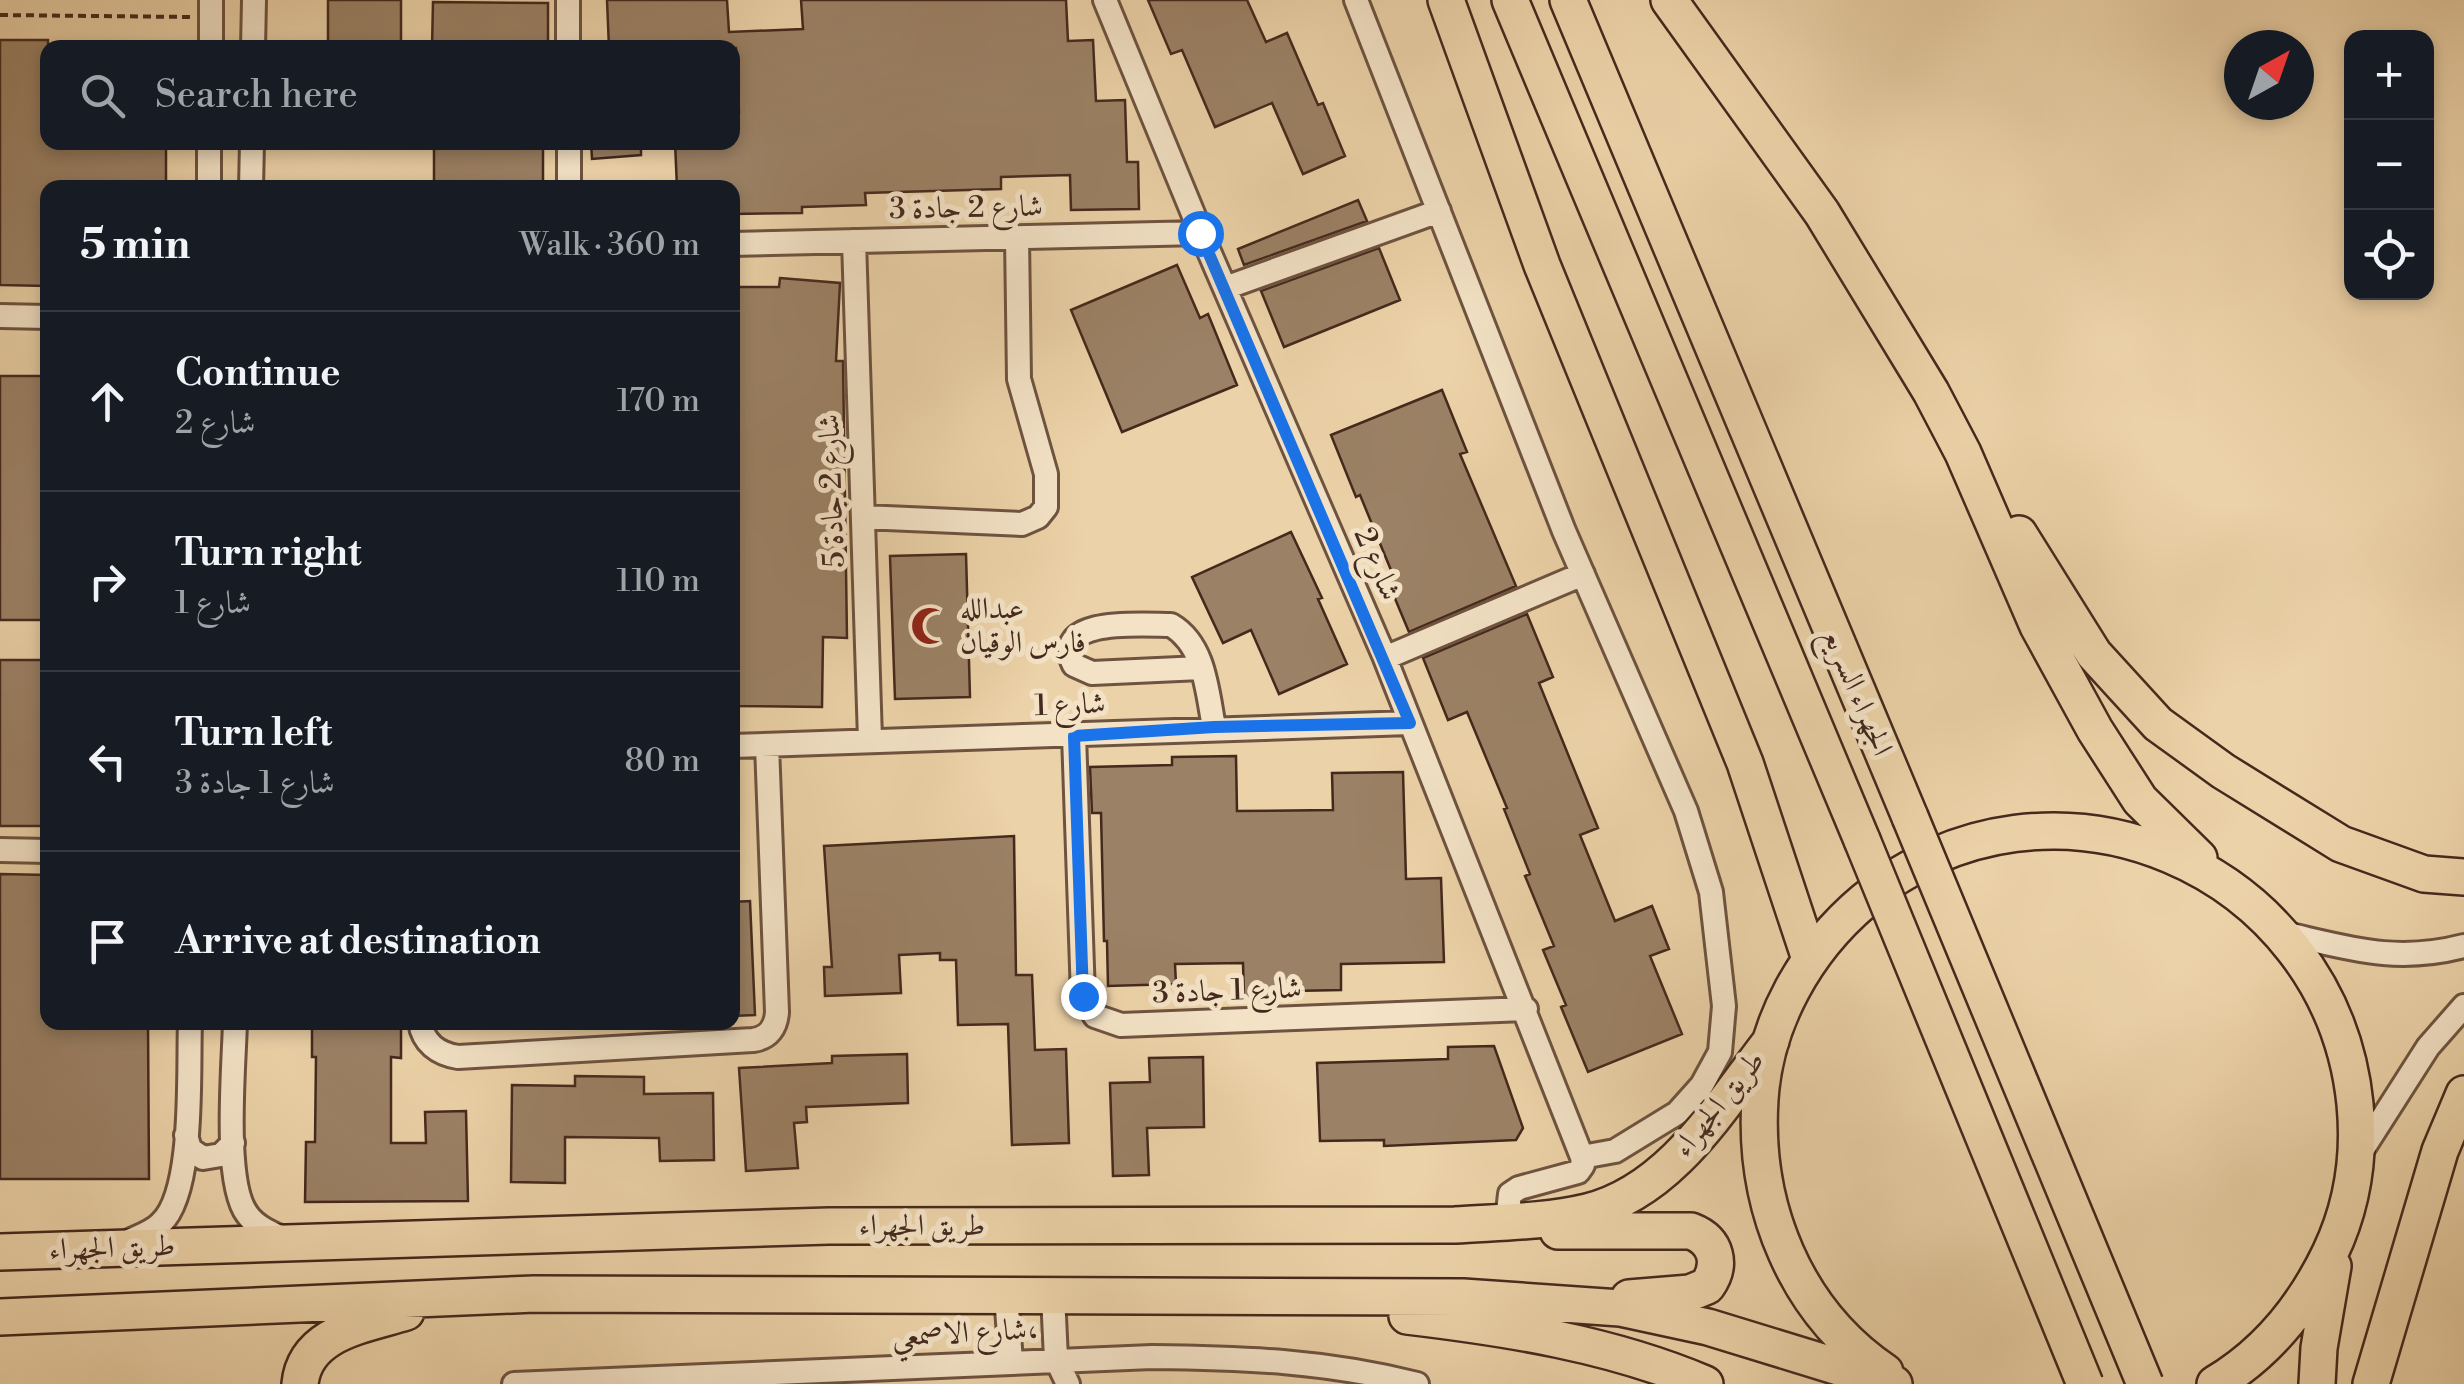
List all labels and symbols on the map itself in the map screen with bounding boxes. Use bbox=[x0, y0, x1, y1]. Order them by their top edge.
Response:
north arrow bbox=[2224, 30, 2314, 120]
street label: شارع 2 جادة 3 bbox=[889, 188, 1043, 233]
route start bbox=[1178, 211, 1224, 257]
street label: شارع 2 جادة 5 bbox=[810, 413, 859, 569]
street label: شارع 2 bbox=[1340, 522, 1409, 608]
place label: عبدالله فارس الوقيان bbox=[960, 590, 1086, 662]
mosque icon: عبدالله فارس الوقيان bbox=[909, 605, 951, 647]
street label: الجهراء السريع bbox=[1807, 622, 1901, 765]
street label: شارع 1 bbox=[1034, 685, 1106, 730]
street label: شارع 1 جادة 3 bbox=[1152, 969, 1303, 1018]
route end bbox=[1061, 974, 1107, 1020]
street label: طريق الجهراء bbox=[1664, 1043, 1774, 1165]
street label: طريق الجهراء bbox=[859, 1207, 985, 1245]
street label: طريق الجهراء bbox=[48, 1227, 176, 1269]
street label: شارع الاصمعي، bbox=[891, 1310, 1039, 1363]

